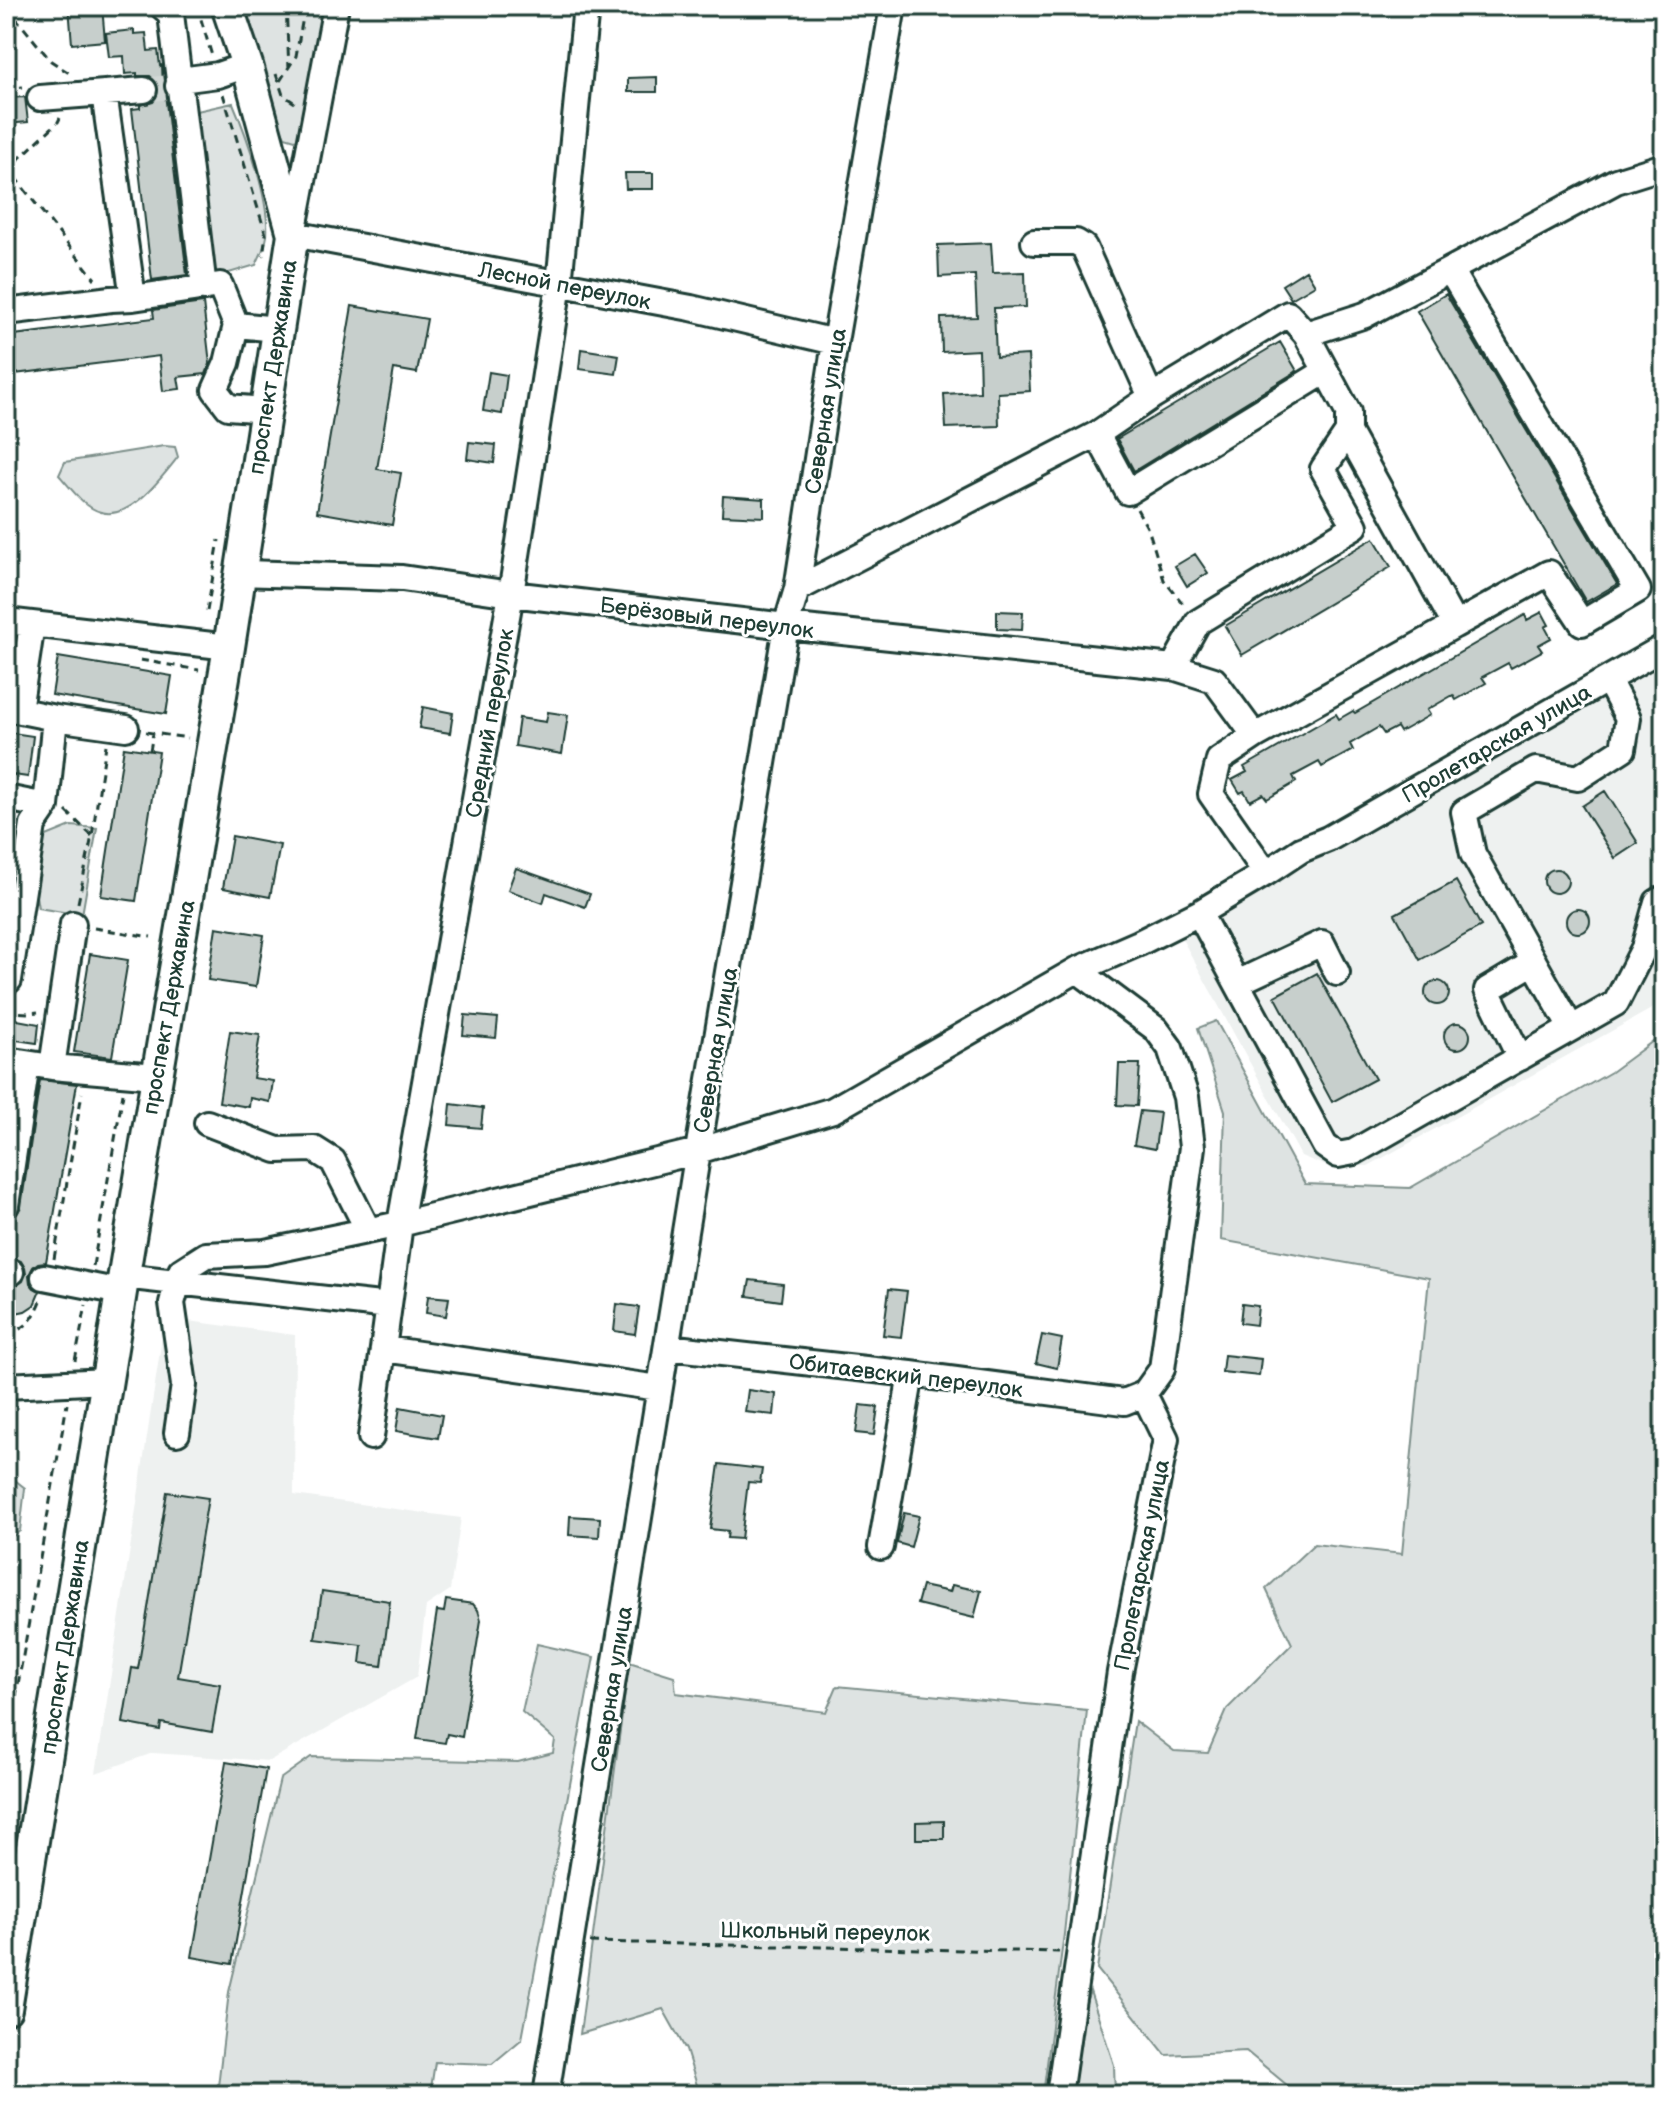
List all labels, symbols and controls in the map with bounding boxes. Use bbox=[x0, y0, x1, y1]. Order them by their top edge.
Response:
street label: Лесной переулок bbox=[475, 256, 653, 316]
street label: проспект Державина bbox=[243, 258, 304, 477]
street label: Северная улица bbox=[800, 326, 853, 496]
street label: Берёзовый переулок bbox=[598, 592, 816, 645]
street label: Средний переулок bbox=[461, 626, 520, 820]
street label: Пролетарская улица bbox=[1397, 679, 1596, 810]
street label: проспект Державина bbox=[137, 898, 202, 1117]
street label: Северная улица bbox=[689, 965, 744, 1135]
street label: Обитаевский переулок bbox=[787, 1349, 1025, 1404]
street label: Пролетарская улица bbox=[1109, 1458, 1176, 1673]
street label: проспект Державина bbox=[35, 1538, 96, 1757]
street label: Северная улица bbox=[586, 1604, 639, 1774]
street label: Школьный переулок bbox=[720, 1917, 930, 1948]

